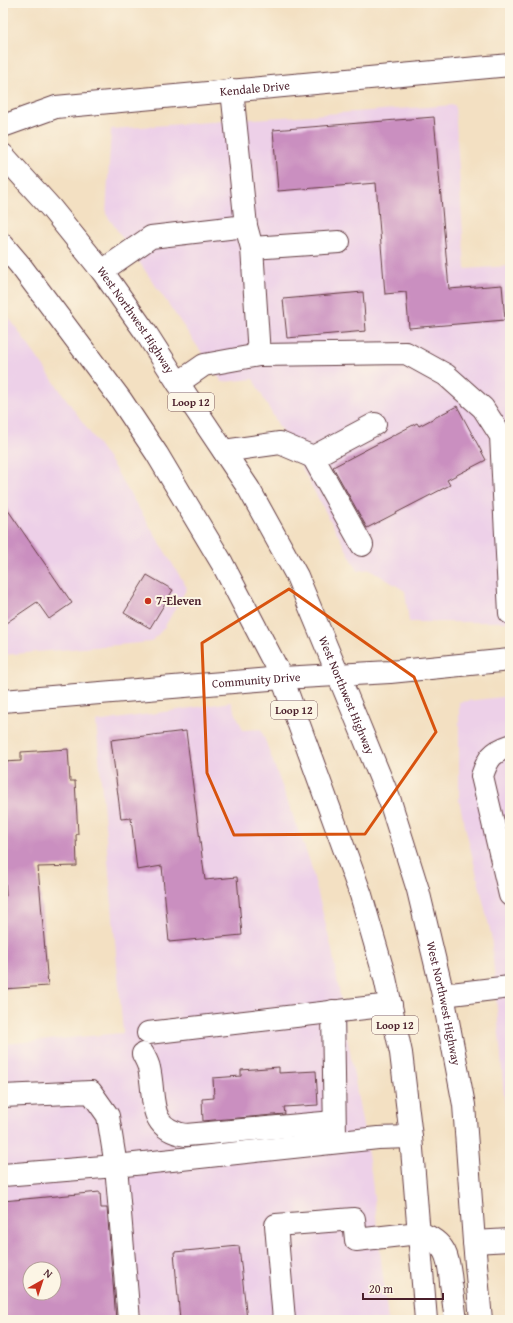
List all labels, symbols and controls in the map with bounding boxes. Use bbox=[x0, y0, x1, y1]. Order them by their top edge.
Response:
street label: Kendale Drive bbox=[219, 76, 291, 100]
street label: West Northwest Highway bbox=[93, 263, 179, 377]
road number: Loop 12 bbox=[168, 393, 214, 411]
place label: 7-Eleven bbox=[156, 592, 201, 609]
marker: 7-Eleven bbox=[143, 596, 153, 606]
street label: West Northwest Highway bbox=[315, 633, 379, 757]
street label: Community Drive bbox=[211, 668, 301, 692]
road number: Loop 12 bbox=[271, 701, 317, 719]
street label: West Northwest Highway bbox=[422, 939, 465, 1067]
road number: Loop 12 bbox=[372, 1016, 418, 1034]
north arrow bbox=[22, 1261, 62, 1301]
text: N bbox=[40, 1265, 57, 1282]
scale bar bbox=[363, 1275, 443, 1301]
text: 20 m bbox=[369, 1280, 393, 1297]

